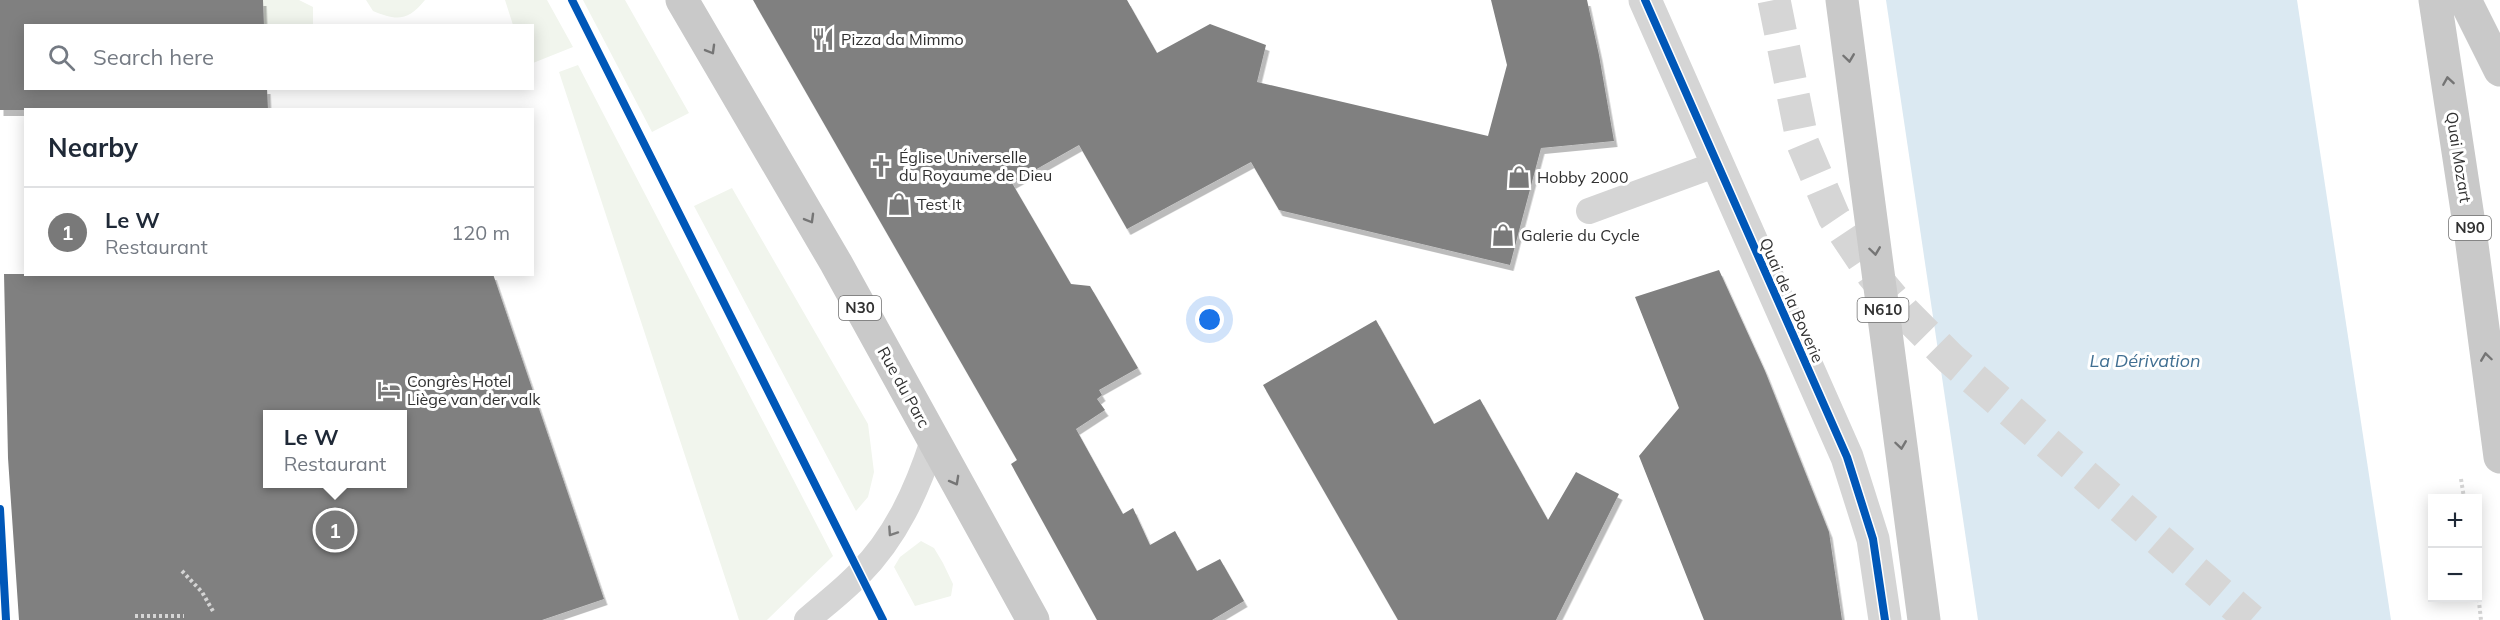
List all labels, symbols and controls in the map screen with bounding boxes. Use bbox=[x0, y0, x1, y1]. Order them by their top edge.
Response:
search box bbox=[24, 24, 534, 90]
restaurant icon: Pizza da Mimmo bbox=[810, 26, 836, 52]
place label: Pizza da Mimmo bbox=[841, 29, 964, 49]
icon: search bbox=[45, 41, 78, 74]
text: Search here bbox=[93, 43, 214, 71]
one-way arrow bbox=[704, 44, 715, 55]
one-way arrow bbox=[1843, 53, 1855, 63]
one-way arrow bbox=[2442, 76, 2454, 86]
street label: Quai Mozart bbox=[2442, 110, 2476, 204]
text: Nearby bbox=[48, 131, 138, 164]
place label: Église Universelle du Royaume de Dieu bbox=[899, 147, 1052, 185]
church icon: Église Universelle du Royaume de Dieu bbox=[868, 153, 894, 179]
shop icon: Hobby 2000 bbox=[1506, 164, 1532, 190]
place label: Hobby 2000 bbox=[1537, 167, 1629, 187]
shop icon: Test It bbox=[886, 191, 912, 217]
place label: Test It bbox=[917, 194, 962, 214]
text: Le W bbox=[105, 206, 160, 234]
one-way arrow bbox=[802, 213, 814, 223]
road number: N90 bbox=[2449, 216, 2491, 240]
text: 1 bbox=[62, 220, 74, 245]
text: 120 m bbox=[451, 220, 510, 245]
shop icon: Galerie du Cycle bbox=[1490, 222, 1516, 248]
place label: Galerie du Cycle bbox=[1521, 225, 1640, 245]
text: Restaurant bbox=[105, 234, 208, 259]
street label: Quai de la Boverie bbox=[1756, 234, 1828, 366]
one-way arrow bbox=[1869, 247, 1881, 256]
road number: N30 bbox=[839, 296, 881, 320]
road number: N610 bbox=[1858, 298, 1908, 322]
your location bbox=[1195, 305, 1224, 334]
street label: Rue du Parc bbox=[874, 343, 934, 431]
water label: La Dérivation bbox=[2090, 349, 2200, 372]
one-way arrow bbox=[2481, 353, 2493, 362]
place label: Congrès Hotel Liège van der valk bbox=[407, 371, 541, 409]
hotel icon: Congrès Hotel Liège van der valk bbox=[376, 377, 402, 403]
popup bbox=[263, 410, 407, 488]
text: Le W bbox=[284, 423, 339, 451]
one-way arrow bbox=[1894, 440, 1907, 449]
text: Restaurant bbox=[284, 451, 386, 476]
one-way arrow bbox=[948, 475, 959, 485]
map controls bbox=[2428, 494, 2482, 602]
button: + bbox=[2428, 494, 2482, 548]
pin: 1 bbox=[316, 508, 354, 552]
one-way arrow bbox=[888, 526, 899, 537]
button: − bbox=[2428, 548, 2482, 602]

